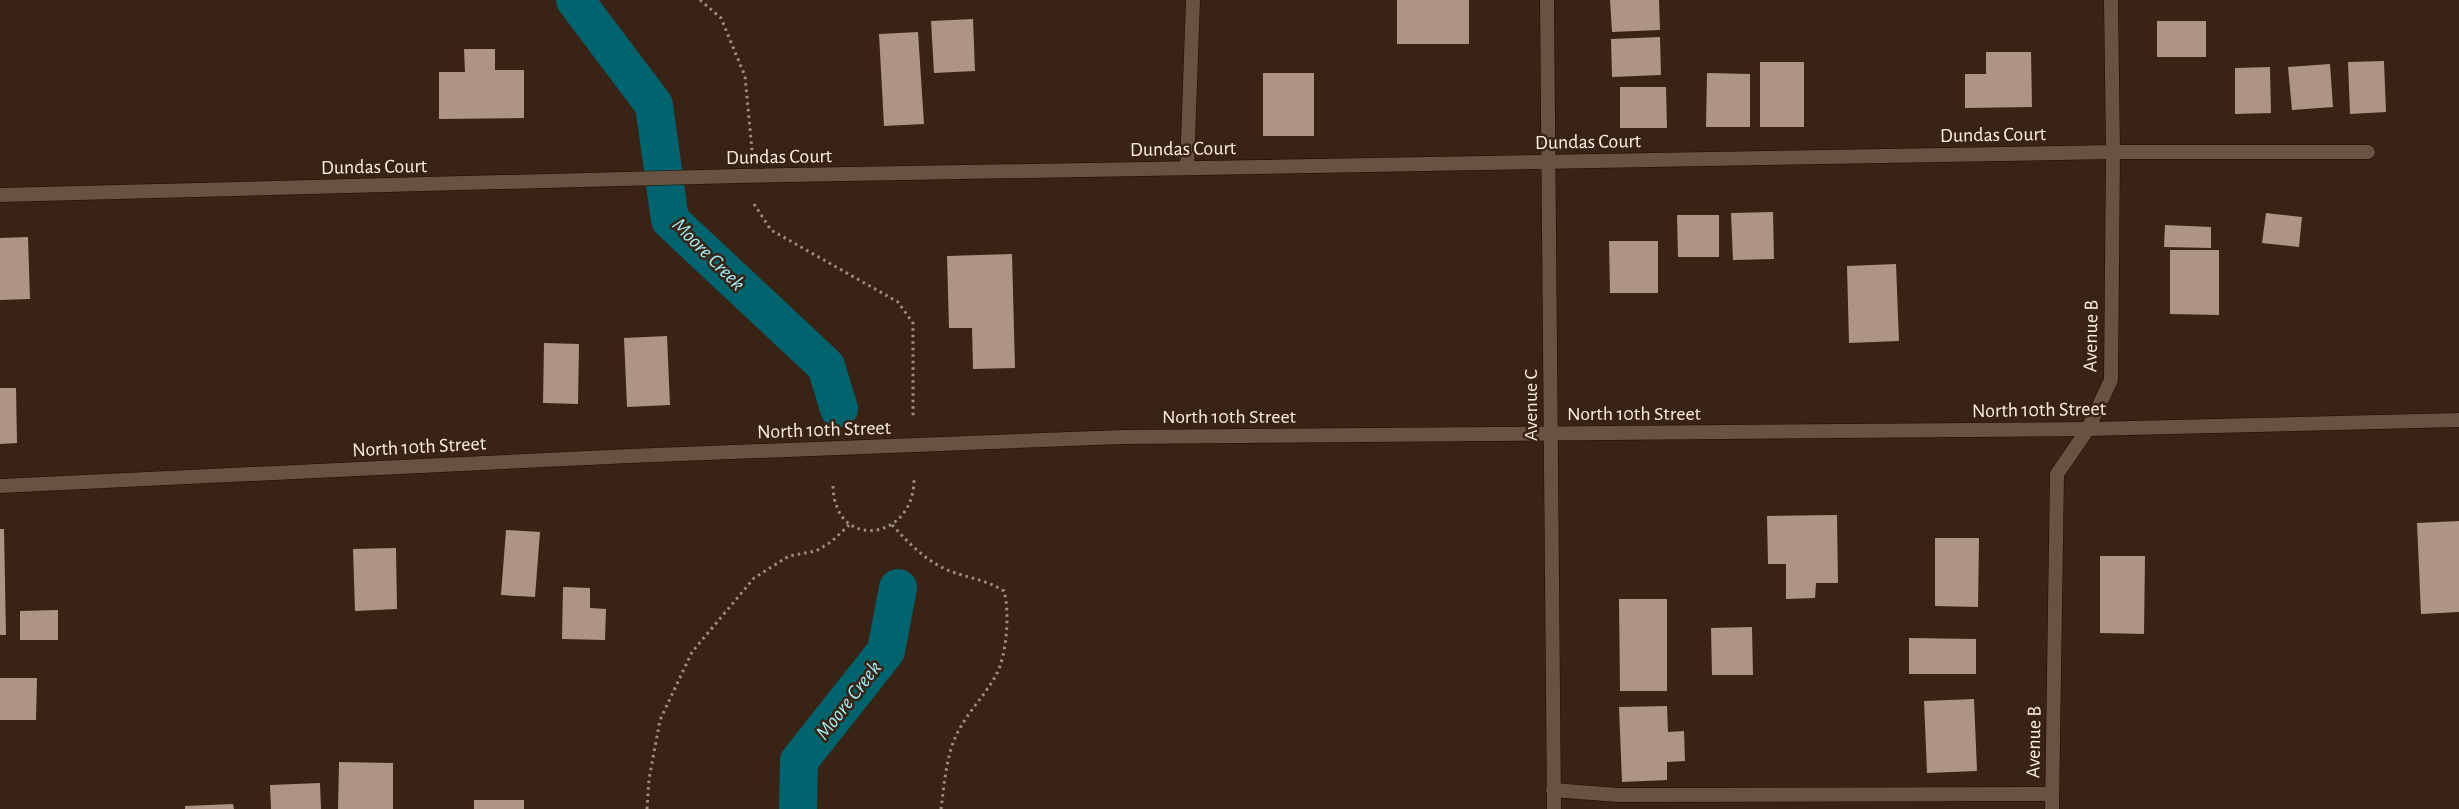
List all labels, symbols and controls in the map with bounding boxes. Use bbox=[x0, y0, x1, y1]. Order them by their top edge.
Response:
street label: Dundas Court bbox=[1940, 124, 2047, 146]
street label: Dundas Court bbox=[1535, 131, 1642, 153]
street label: Dundas Court bbox=[1130, 138, 1237, 160]
street label: Dundas Court bbox=[726, 146, 833, 168]
street label: Dundas Court bbox=[321, 156, 428, 178]
water label: Moore Creek bbox=[668, 214, 749, 295]
street label: Avenue B bbox=[2080, 300, 2102, 372]
street label: Avenue C bbox=[1521, 369, 1541, 441]
street label: North 10th Street bbox=[1972, 399, 2107, 421]
street label: North 10th Street bbox=[1567, 404, 1702, 424]
street label: North 10th Street bbox=[1162, 407, 1297, 427]
street label: North 10th Street bbox=[757, 418, 892, 442]
street label: North 10th Street bbox=[352, 433, 487, 460]
water label: Moore Creek bbox=[812, 657, 885, 743]
street label: Avenue B bbox=[2023, 706, 2045, 778]

